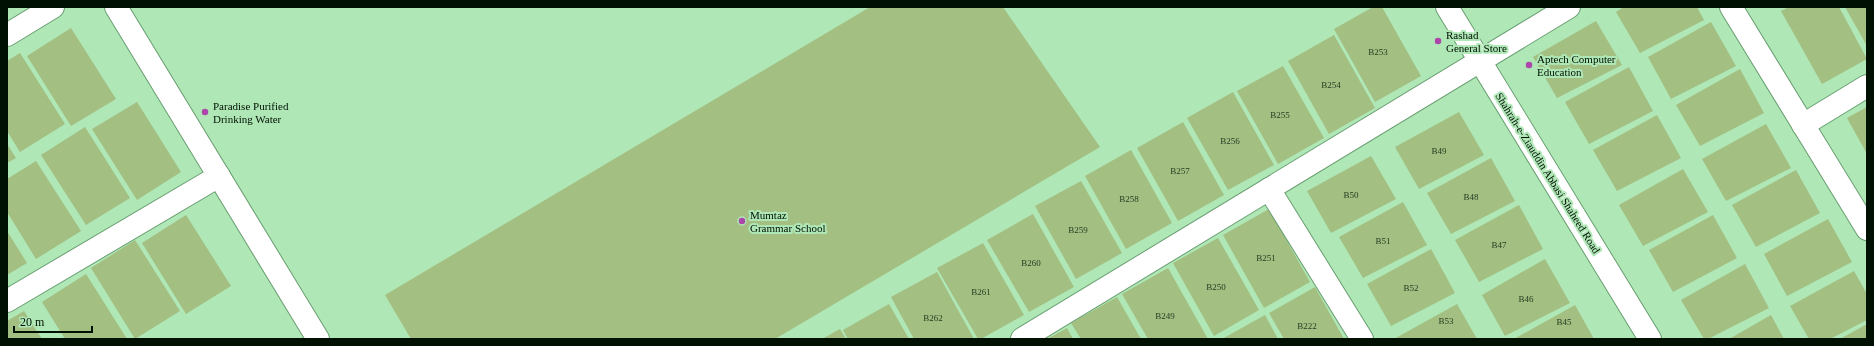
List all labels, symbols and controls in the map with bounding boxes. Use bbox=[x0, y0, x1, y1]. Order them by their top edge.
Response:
place label: Rashad General Store bbox=[1446, 29, 1507, 54]
marker: Rashad General Store bbox=[1433, 36, 1443, 46]
house number: B253 bbox=[1368, 47, 1388, 57]
place label: Aptech Computer Education bbox=[1537, 53, 1616, 78]
marker: Aptech Computer Education bbox=[1524, 60, 1534, 70]
house number: B254 bbox=[1321, 80, 1341, 90]
street label: Shahrah-e-Ziauddin Abbasi Shaheed Road bbox=[1493, 90, 1603, 256]
place label: Paradise Purified Drinking Water bbox=[213, 100, 289, 125]
marker: Paradise Purified Drinking Water bbox=[200, 107, 210, 117]
house number: B255 bbox=[1270, 110, 1290, 120]
house number: B256 bbox=[1220, 136, 1240, 146]
house number: B49 bbox=[1431, 146, 1447, 156]
house number: B257 bbox=[1170, 166, 1190, 176]
house number: B50 bbox=[1343, 190, 1359, 200]
house number: B48 bbox=[1463, 192, 1479, 202]
house number: B258 bbox=[1119, 194, 1139, 204]
place label: Mumtaz Grammar School bbox=[750, 209, 825, 234]
marker: Mumtaz Grammar School bbox=[737, 216, 747, 226]
house number: B259 bbox=[1068, 225, 1088, 235]
house number: B51 bbox=[1375, 236, 1391, 246]
house number: B47 bbox=[1491, 240, 1507, 250]
house number: B251 bbox=[1256, 253, 1276, 263]
house number: B260 bbox=[1021, 258, 1041, 268]
house number: B250 bbox=[1206, 282, 1226, 292]
house number: B52 bbox=[1403, 283, 1419, 293]
house number: B261 bbox=[971, 287, 991, 297]
house number: B46 bbox=[1518, 294, 1534, 304]
scale bar bbox=[14, 308, 92, 334]
house number: B249 bbox=[1155, 311, 1175, 321]
house number: B262 bbox=[923, 313, 943, 323]
text: 20 m bbox=[20, 315, 45, 329]
house number: B53 bbox=[1438, 316, 1454, 326]
house number: B45 bbox=[1556, 317, 1572, 327]
house number: B222 bbox=[1297, 321, 1317, 331]

